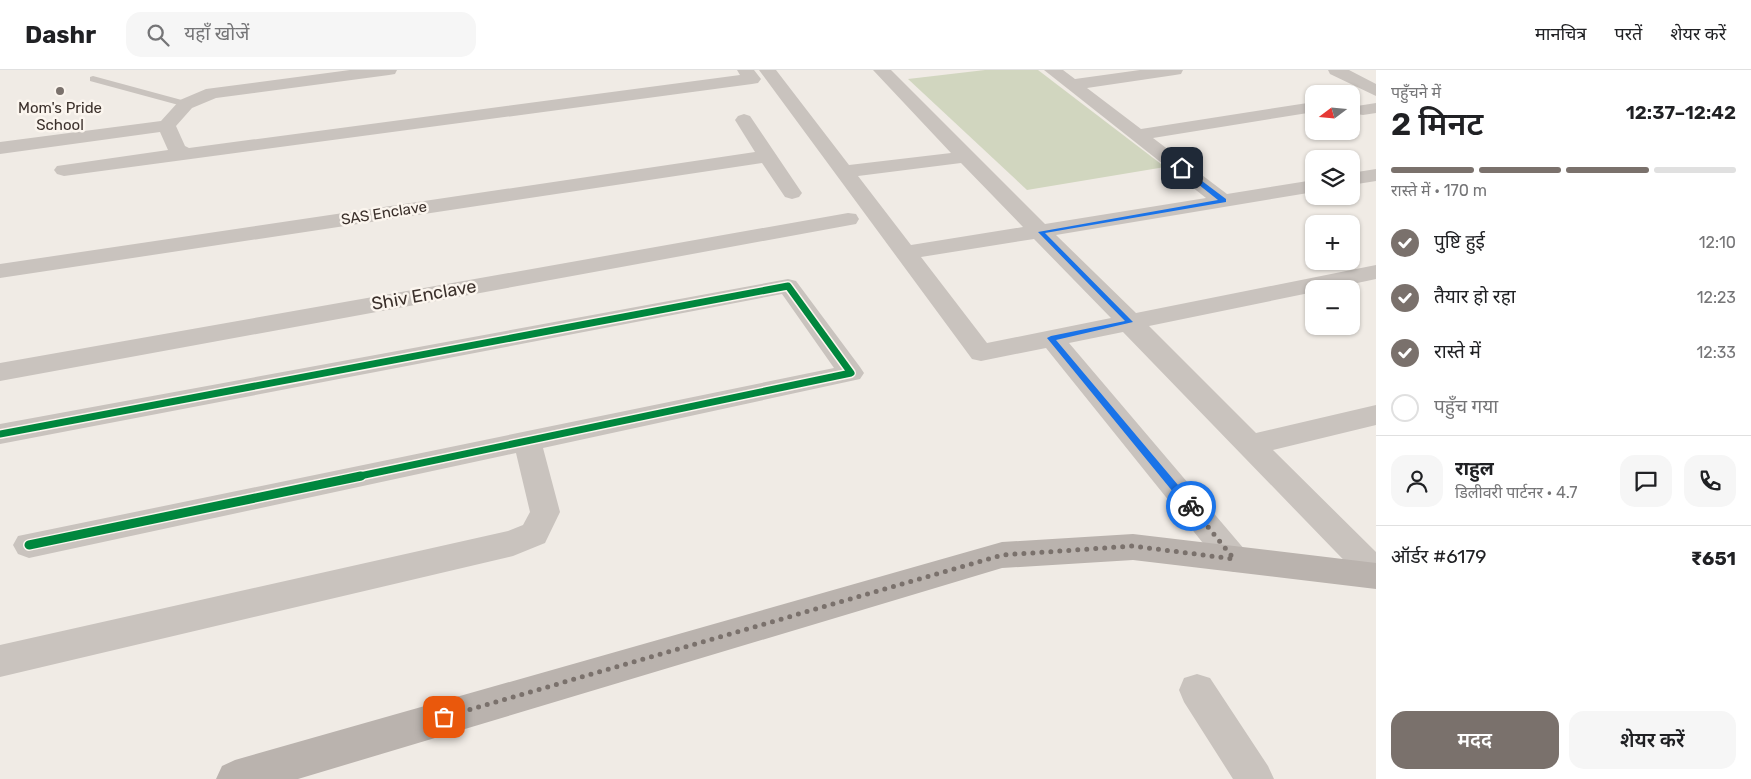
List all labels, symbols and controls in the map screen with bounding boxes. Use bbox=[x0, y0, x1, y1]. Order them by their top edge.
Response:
search box bbox=[126, 12, 476, 57]
text: Dashr bbox=[25, 21, 96, 49]
icon: search bbox=[144, 21, 172, 49]
text: यहाँ खोजें bbox=[184, 22, 249, 45]
text: मानचित्र bbox=[1535, 23, 1587, 45]
text: परतें bbox=[1615, 23, 1642, 45]
text: शेयर करें bbox=[1670, 23, 1726, 45]
text: पहुँचने में bbox=[1391, 83, 1441, 102]
marker: Mom's Pride School bbox=[54, 85, 66, 97]
north arrow bbox=[1305, 85, 1360, 140]
map controls bbox=[1305, 85, 1360, 335]
place label: Mom's Pride School bbox=[18, 99, 102, 134]
text: 12:37–12:42 bbox=[1626, 101, 1736, 124]
text: 2 मिनट bbox=[1391, 105, 1483, 143]
pin bbox=[1161, 147, 1203, 189]
button: layers bbox=[1305, 150, 1360, 205]
icon: home bbox=[1168, 154, 1196, 182]
text: रास्ते में · 170 m bbox=[1391, 181, 1487, 200]
street label: SAS Enclave bbox=[340, 197, 428, 229]
button: + bbox=[1305, 215, 1360, 270]
icon: check bbox=[1391, 229, 1419, 257]
text: पुष्टि हुई bbox=[1434, 230, 1485, 253]
text: 12:10 bbox=[1699, 233, 1736, 252]
street label: Shiv Enclave bbox=[370, 275, 478, 315]
button: − bbox=[1305, 280, 1360, 335]
icon: check bbox=[1391, 284, 1419, 312]
text: तैयार हो रहा bbox=[1434, 285, 1516, 308]
text: 12:23 bbox=[1697, 288, 1736, 307]
icon: check bbox=[1391, 339, 1419, 367]
text: रास्ते में bbox=[1434, 340, 1481, 363]
text: 12:33 bbox=[1696, 343, 1736, 362]
text: पहुँच गया bbox=[1434, 395, 1498, 418]
button: person bbox=[1391, 455, 1443, 507]
button: chat bbox=[1620, 455, 1672, 507]
button: phone bbox=[1684, 455, 1736, 507]
text: राहुल bbox=[1455, 457, 1494, 480]
courier bbox=[1166, 481, 1216, 531]
text: डिलीवरी पार्टनर · 4.7 bbox=[1455, 483, 1578, 502]
icon: bike bbox=[1177, 492, 1205, 520]
text: ऑर्डर #6179 bbox=[1391, 545, 1486, 568]
text: ₹651 bbox=[1691, 547, 1736, 570]
pin bbox=[423, 696, 465, 738]
icon: bag bbox=[430, 703, 458, 731]
button: मदद bbox=[1391, 711, 1559, 769]
button: शेयर करें bbox=[1569, 711, 1736, 769]

